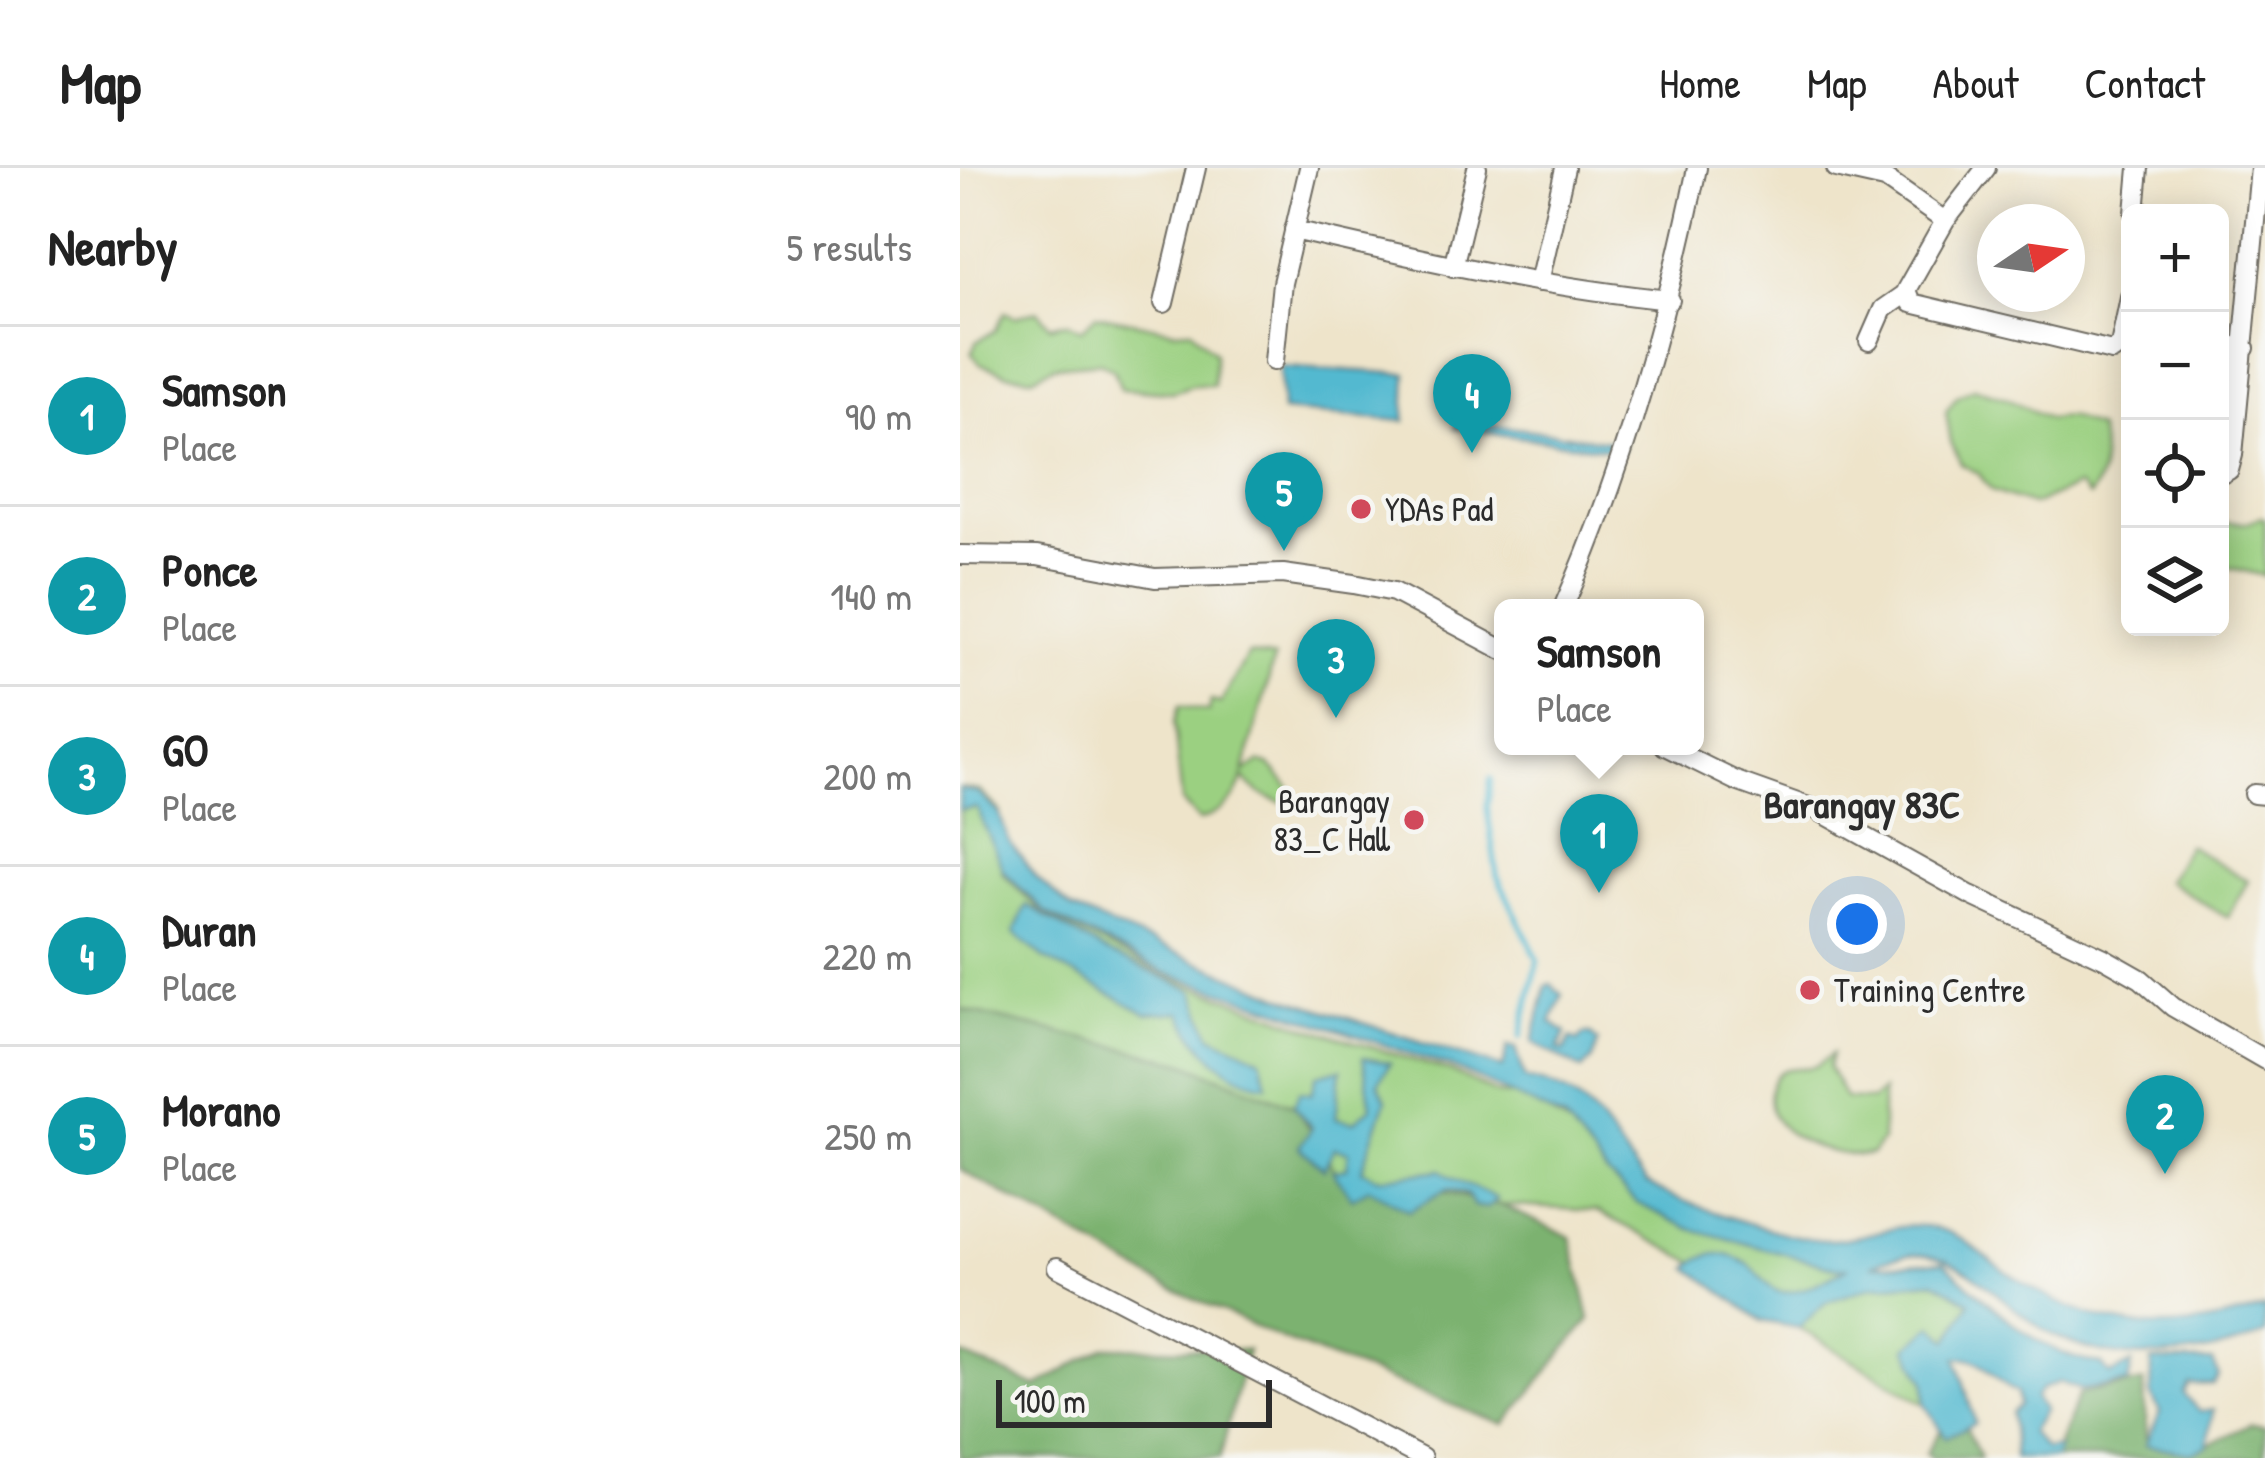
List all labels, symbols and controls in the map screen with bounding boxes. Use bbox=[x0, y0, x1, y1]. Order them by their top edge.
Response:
text: Map bbox=[60, 44, 141, 121]
text: Home bbox=[1659, 54, 1741, 111]
text: Map bbox=[1807, 54, 1866, 111]
text: About bbox=[1932, 54, 2018, 111]
text: Contact bbox=[2084, 54, 2205, 111]
north arrow bbox=[1977, 204, 2085, 312]
map controls bbox=[2121, 204, 2229, 636]
button: + bbox=[2121, 204, 2229, 312]
text: Nearby bbox=[48, 212, 178, 281]
text: 5 results bbox=[787, 220, 912, 273]
button: − bbox=[2121, 312, 2229, 420]
pin: 4 bbox=[1433, 354, 1511, 453]
text: Samson bbox=[162, 359, 287, 420]
text: 1 bbox=[80, 389, 94, 442]
text: 90 m bbox=[845, 389, 912, 442]
text: Place bbox=[162, 420, 237, 473]
button: locate bbox=[2121, 420, 2229, 528]
pin: 5 bbox=[1245, 452, 1323, 551]
place label: YDAs Pad bbox=[1385, 487, 1493, 531]
marker: YDAs Pad bbox=[1348, 496, 1374, 522]
button: layers bbox=[2121, 528, 2229, 636]
text: Ponce bbox=[162, 539, 258, 600]
text: 2 bbox=[78, 569, 96, 622]
text: 140 m bbox=[830, 569, 912, 622]
popup bbox=[1494, 599, 1704, 755]
text: Place bbox=[162, 600, 237, 653]
pin: 3 bbox=[1297, 619, 1375, 718]
text: Samson bbox=[1537, 620, 1661, 681]
text: Place bbox=[1537, 681, 1612, 734]
text: GO bbox=[162, 719, 209, 780]
text: 3 bbox=[78, 749, 96, 802]
text: 200 m bbox=[823, 749, 912, 802]
district label: Barangay 83C bbox=[1764, 777, 1960, 831]
place label: Barangay 83_C Hall bbox=[1274, 779, 1391, 861]
text: Place bbox=[162, 780, 237, 833]
pin: 1 bbox=[1560, 794, 1638, 893]
marker: Barangay 83_C Hall bbox=[1401, 807, 1427, 833]
your location bbox=[1827, 894, 1887, 954]
text: Duran bbox=[162, 899, 257, 960]
text: 4 bbox=[80, 929, 94, 982]
text: 220 m bbox=[823, 929, 912, 982]
text: Place bbox=[162, 960, 237, 1013]
place label: Training Centre bbox=[1834, 968, 2025, 1013]
marker: Training Centre bbox=[1797, 977, 1823, 1003]
pin: 2 bbox=[2126, 1075, 2204, 1174]
text: Morano bbox=[162, 1079, 280, 1140]
text: 5 bbox=[79, 1109, 95, 1162]
text: 250 m bbox=[824, 1109, 912, 1162]
text: Place bbox=[162, 1140, 237, 1193]
scale bar bbox=[996, 1374, 1272, 1427]
text: 100 m bbox=[1014, 1379, 1086, 1423]

